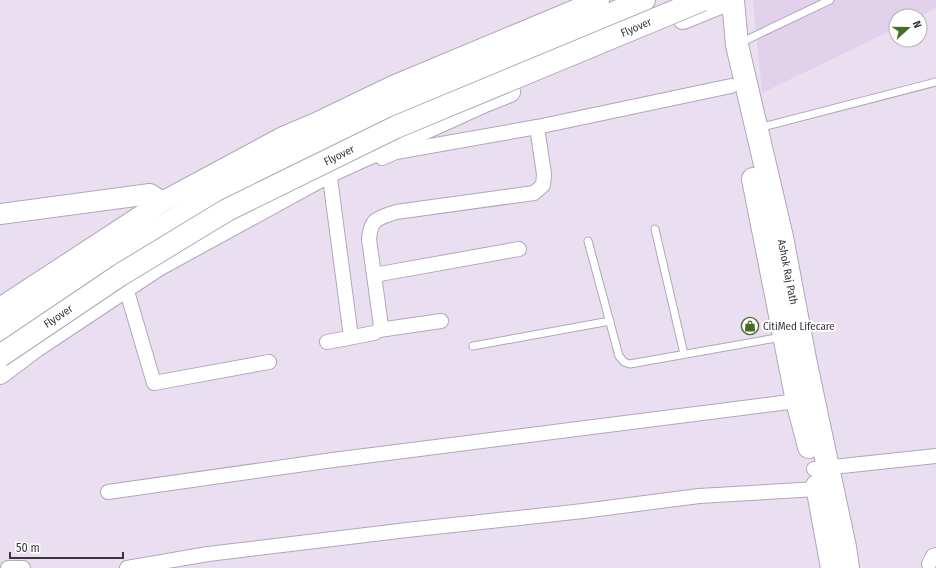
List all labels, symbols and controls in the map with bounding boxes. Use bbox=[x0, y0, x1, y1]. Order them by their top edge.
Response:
north arrow bbox=[888, 8, 928, 48]
street label: Flyover bbox=[619, 15, 654, 40]
text: N bbox=[910, 19, 924, 30]
street label: Flyover bbox=[322, 142, 357, 168]
street label: Ashok Raj Path bbox=[775, 238, 800, 306]
street label: Flyover bbox=[41, 302, 75, 331]
shop icon: CitiMed Lifecare bbox=[740, 316, 760, 336]
place label: CitiMed Lifecare bbox=[763, 320, 835, 333]
scale bar bbox=[10, 534, 123, 560]
text: 50 m bbox=[16, 541, 40, 555]

